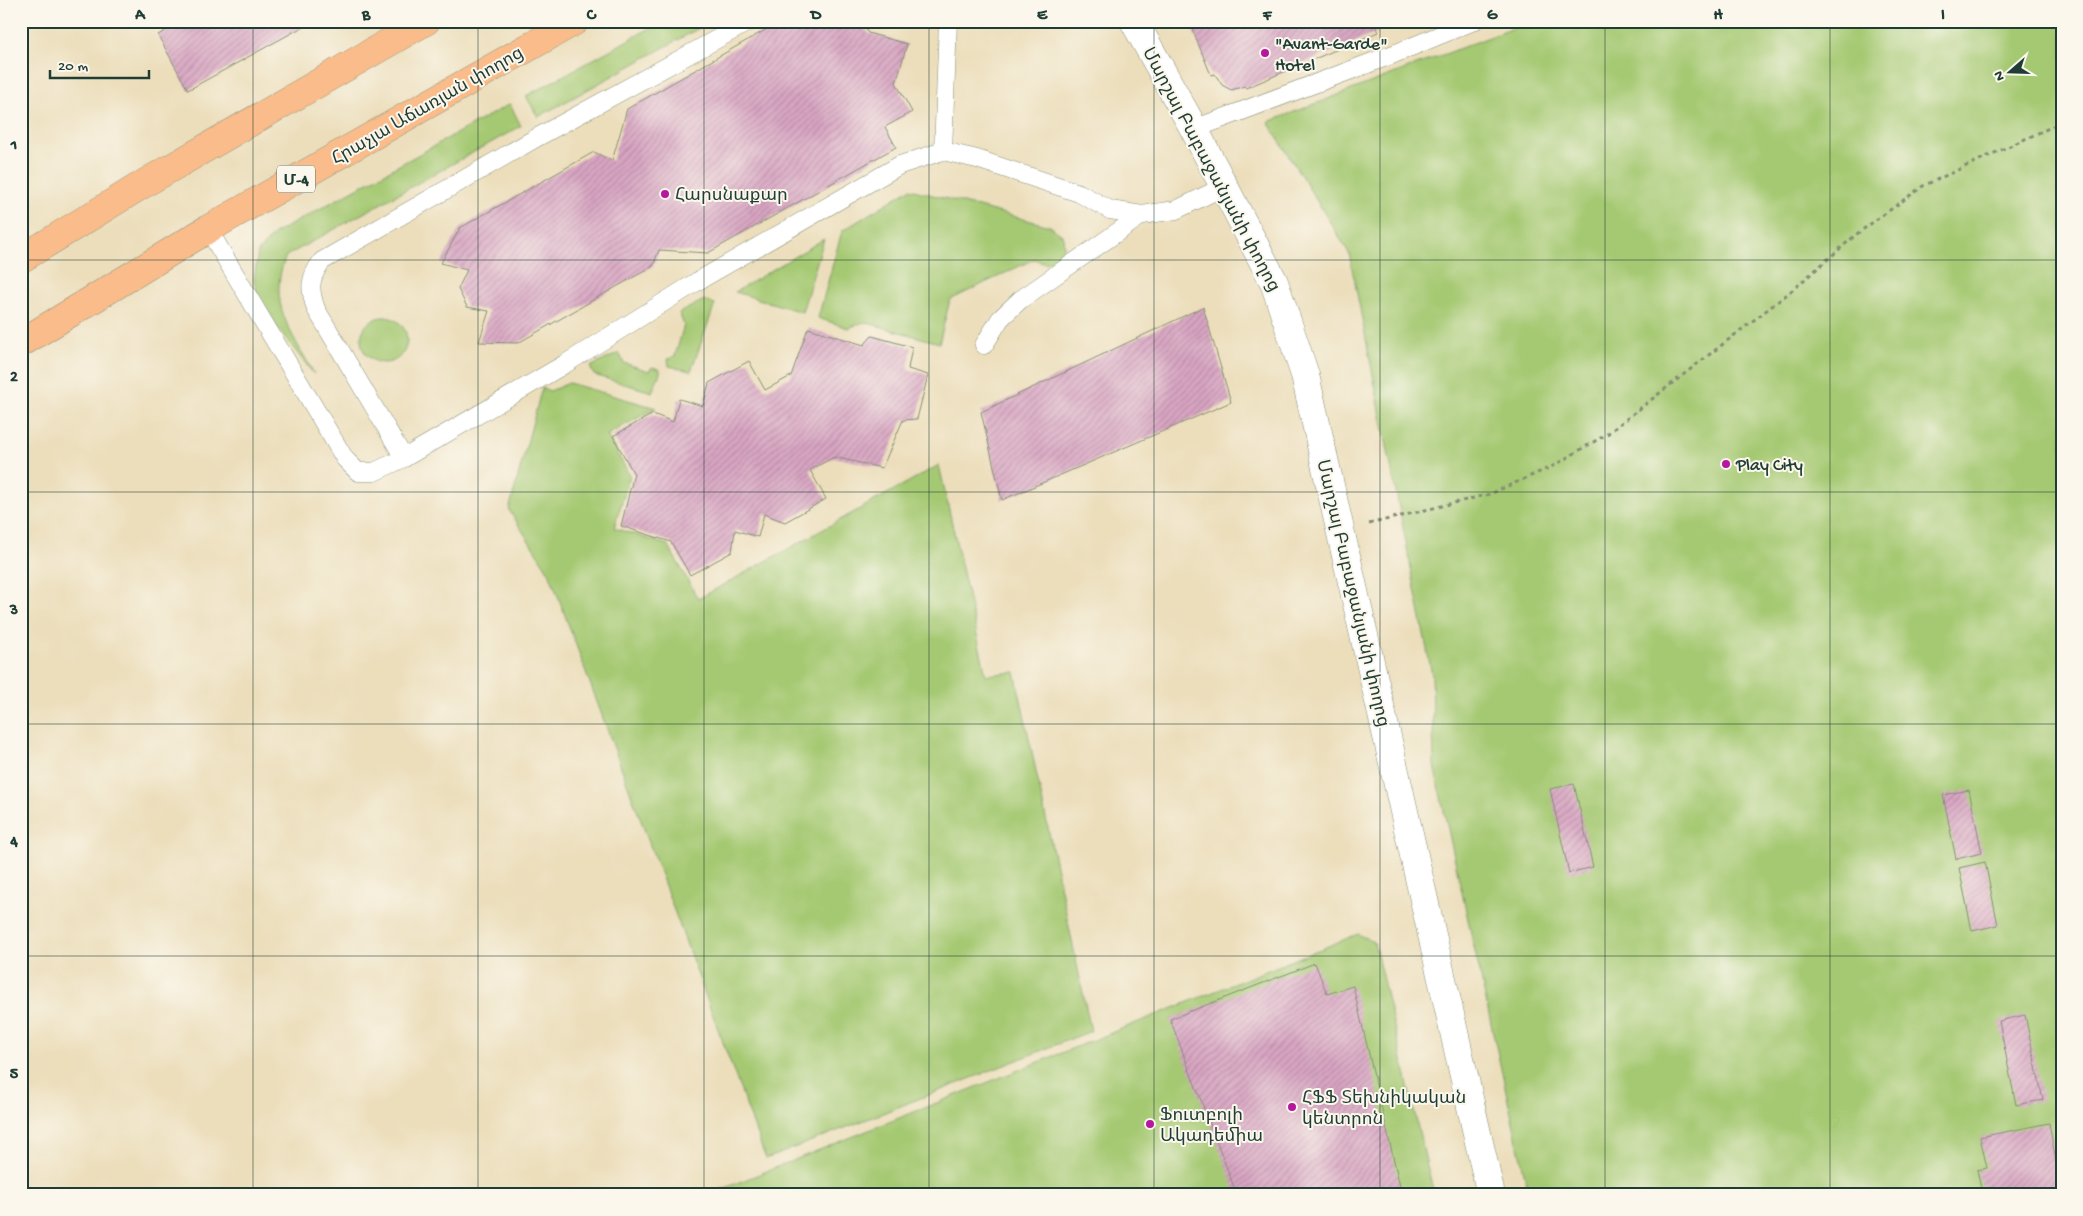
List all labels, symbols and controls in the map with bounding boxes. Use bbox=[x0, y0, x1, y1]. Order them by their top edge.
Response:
text: A bbox=[134, 7, 146, 26]
text: B bbox=[361, 7, 371, 26]
text: C bbox=[586, 7, 597, 26]
text: D bbox=[809, 7, 822, 26]
text: E bbox=[1037, 7, 1048, 26]
text: F bbox=[1262, 7, 1273, 26]
text: G bbox=[1487, 7, 1498, 26]
text: H bbox=[1713, 7, 1723, 26]
text: I bbox=[1941, 7, 1945, 26]
place label: "Avant-Garde" Hotel bbox=[1275, 35, 1388, 77]
street label: Հրաչյա Աճառյան փողոց bbox=[329, 44, 528, 171]
street label: Մարշալ Բաբաջանյանի փողոց bbox=[1136, 44, 1283, 296]
marker: "Avant-Garde" Hotel bbox=[1259, 47, 1271, 59]
scale bar bbox=[50, 48, 149, 80]
north arrow bbox=[1986, 48, 2036, 98]
text: 20 m bbox=[58, 58, 88, 76]
text: N bbox=[1991, 68, 2010, 83]
text: 1 bbox=[10, 137, 17, 156]
road number: Մ-4 bbox=[277, 165, 315, 192]
place label: Հարսնաքար bbox=[675, 186, 788, 207]
marker: Հարսնաքար bbox=[659, 188, 671, 200]
text: 2 bbox=[10, 369, 18, 388]
place label: Play City bbox=[1735, 456, 1803, 477]
street label: Մարշալ Բաբաջանյանի փողոց bbox=[1311, 458, 1393, 729]
marker: Play City bbox=[1720, 458, 1732, 470]
text: 3 bbox=[9, 602, 18, 621]
text: 4 bbox=[9, 834, 18, 853]
text: 5 bbox=[10, 1066, 19, 1085]
place label: ՀՖՖ Տեխնիկական կենտրոն bbox=[1302, 1089, 1466, 1131]
marker: ՀՖՖ Տեխնիկական կենտրոն bbox=[1286, 1101, 1298, 1113]
place label: Ֆուտբոլի Ակադեմիա bbox=[1160, 1106, 1263, 1148]
marker: Ֆուտբոլի Ակադեմիա bbox=[1144, 1118, 1156, 1130]

